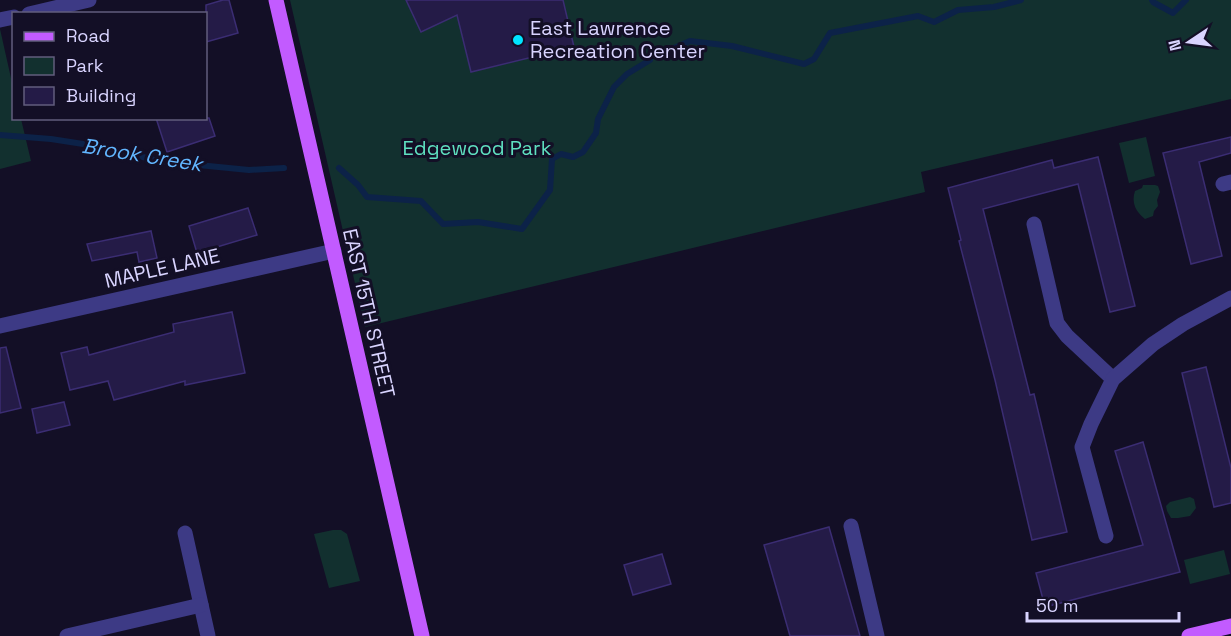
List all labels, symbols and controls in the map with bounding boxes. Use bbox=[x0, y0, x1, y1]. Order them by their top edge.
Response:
legend bbox=[12, 12, 207, 120]
north arrow bbox=[1159, 12, 1219, 72]
place label: East Lawrence Recreation Center bbox=[530, 15, 705, 64]
text: Road bbox=[66, 24, 110, 47]
marker: East Lawrence Recreation Center bbox=[511, 33, 525, 47]
text: N bbox=[1163, 38, 1186, 53]
text: Park bbox=[66, 54, 104, 77]
text: Building bbox=[66, 84, 136, 107]
water label: Brook Creek bbox=[80, 132, 207, 178]
park label: Edgewood Park bbox=[403, 135, 552, 161]
street label: EAST 15TH STREET bbox=[337, 226, 401, 400]
street label: MAPLE LANE bbox=[102, 242, 222, 294]
scale bar bbox=[1027, 585, 1178, 623]
text: 50 m bbox=[1036, 594, 1078, 617]

